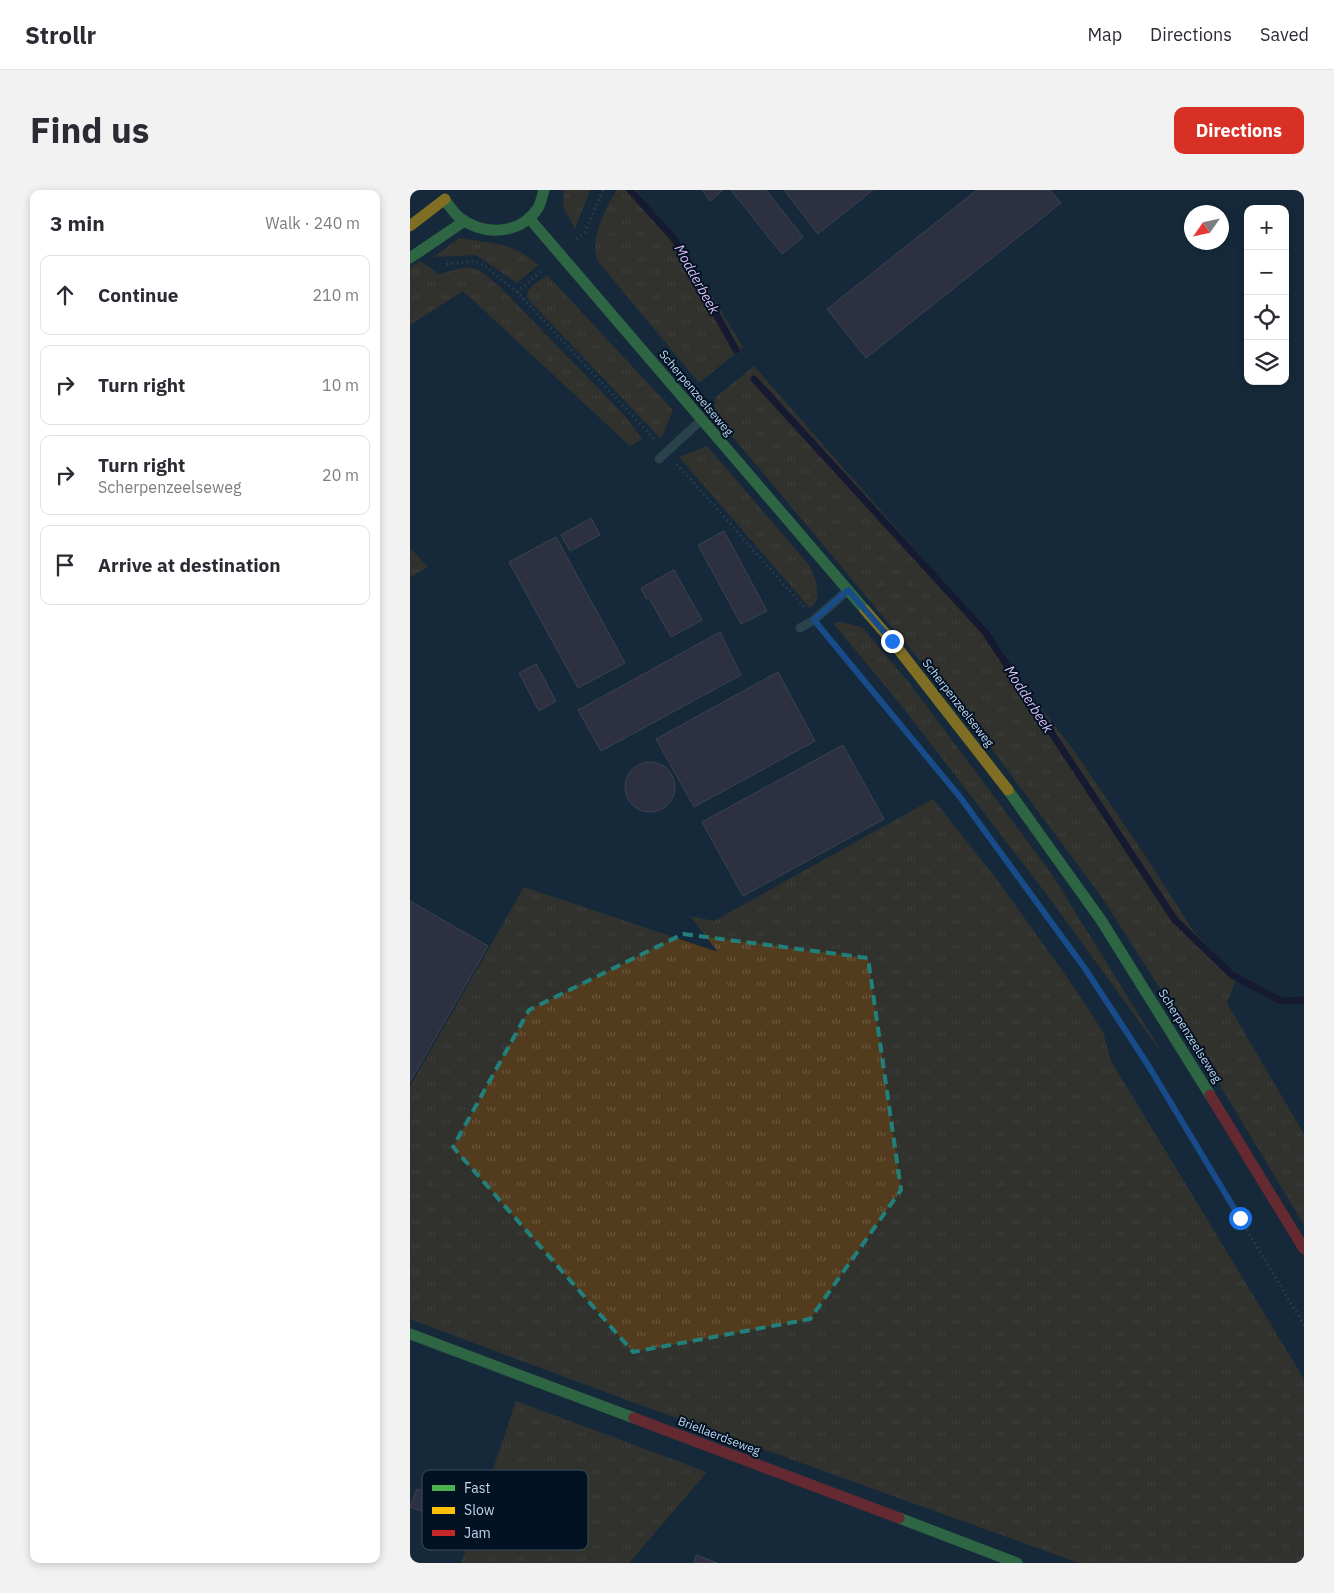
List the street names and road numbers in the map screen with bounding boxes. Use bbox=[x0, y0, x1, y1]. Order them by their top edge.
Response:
street label: Scherpenzeelseweg bbox=[656, 347, 737, 439]
street label: Scherpenzeelseweg bbox=[919, 656, 998, 750]
street label: Scherpenzeelseweg bbox=[1156, 986, 1226, 1086]
street label: Briellaerdseweg bbox=[676, 1413, 763, 1458]

